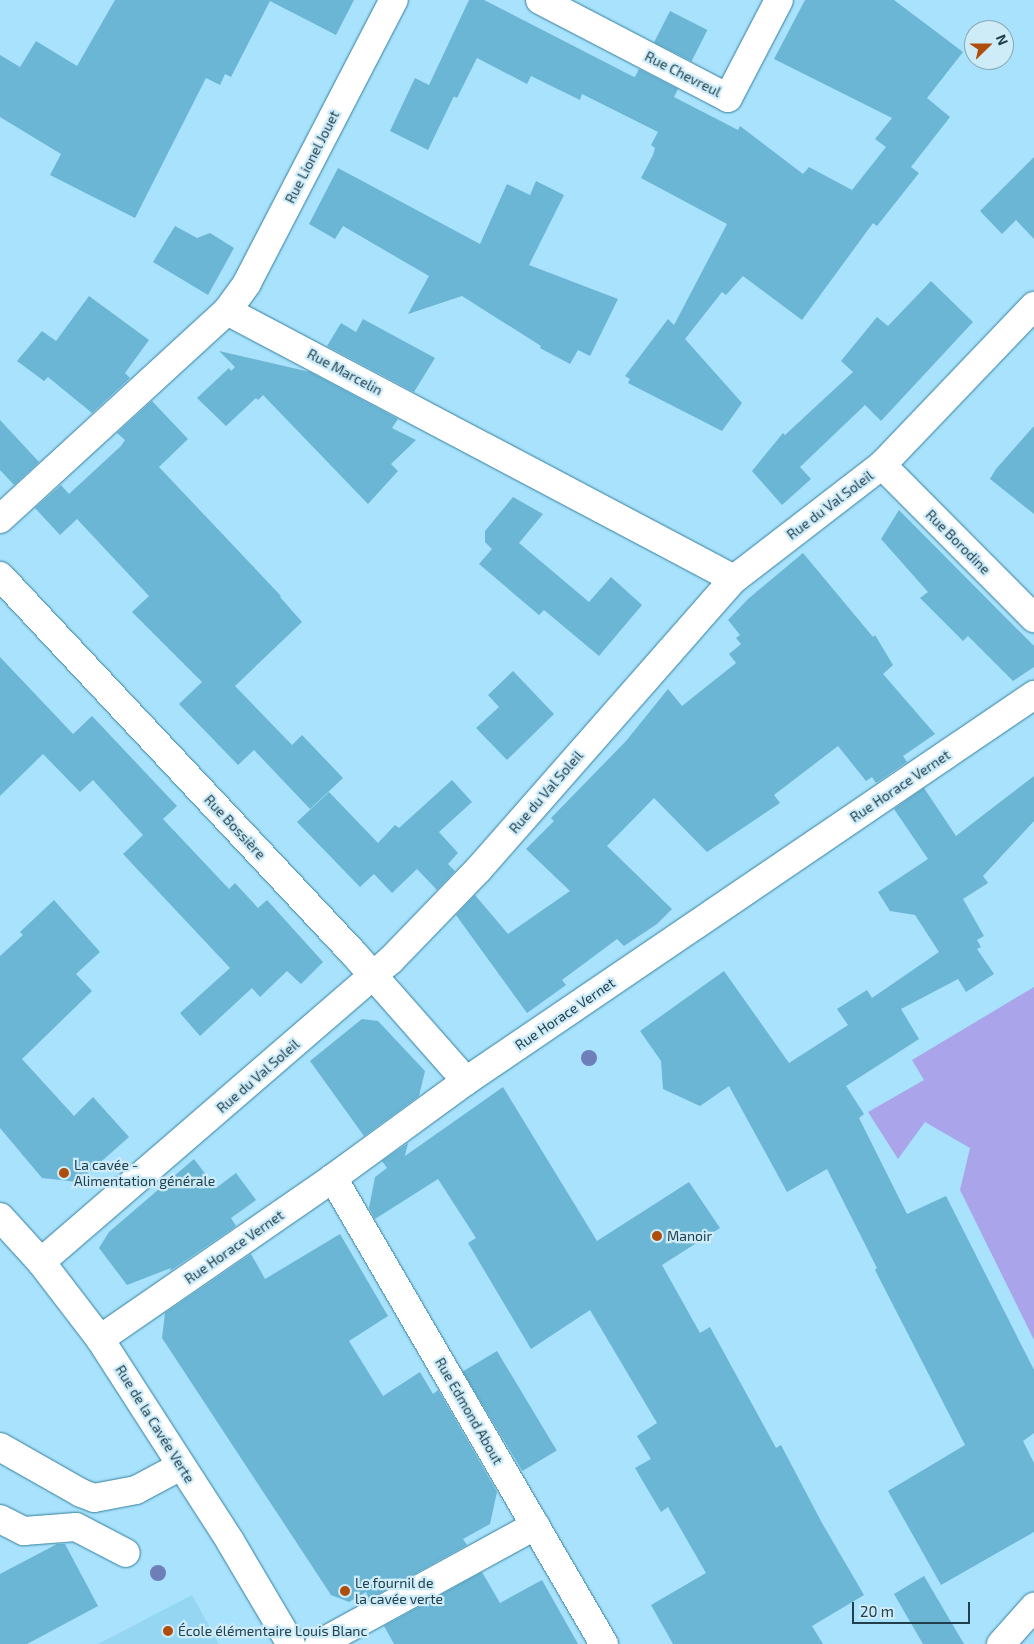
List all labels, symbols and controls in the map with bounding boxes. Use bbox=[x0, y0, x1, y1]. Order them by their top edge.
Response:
north arrow bbox=[964, 20, 1014, 70]
text: N bbox=[993, 32, 1012, 47]
street label: Rue Chevreul bbox=[642, 48, 724, 100]
street label: Rue Lionel Jouet bbox=[281, 108, 343, 206]
street label: Rue Marcelin bbox=[305, 345, 385, 399]
street label: Rue du Val Soleil bbox=[783, 467, 877, 543]
street label: Rue Borodine bbox=[922, 506, 994, 578]
street label: Rue Horace Vernet bbox=[847, 746, 953, 826]
street label: Rue du Val Soleil bbox=[505, 747, 587, 837]
street label: Rue Bossière bbox=[201, 791, 269, 863]
street label: Rue Horace Vernet bbox=[512, 974, 618, 1054]
street label: Rue du Val Soleil bbox=[213, 1035, 303, 1117]
place label: La cavée - Alimentation générale bbox=[74, 1157, 215, 1190]
marker: La cavée - Alimentation générale bbox=[58, 1167, 70, 1179]
street label: Rue Horace Vernet bbox=[181, 1206, 287, 1288]
place label: Manoir bbox=[667, 1228, 712, 1244]
marker: Manoir bbox=[651, 1230, 663, 1242]
street label: Rue Edmond About bbox=[432, 1355, 506, 1467]
street label: Rue de la Cavée Verte bbox=[112, 1362, 198, 1486]
place label: Le fournil de la cavée verte bbox=[355, 1575, 443, 1608]
marker: Le fournil de la cavée verte bbox=[339, 1585, 351, 1597]
scale bar bbox=[854, 1592, 972, 1624]
text: 20 m bbox=[860, 1602, 894, 1620]
place label: École élémentaire Louis Blanc bbox=[178, 1623, 367, 1639]
marker: École élémentaire Louis Blanc bbox=[162, 1625, 174, 1637]

